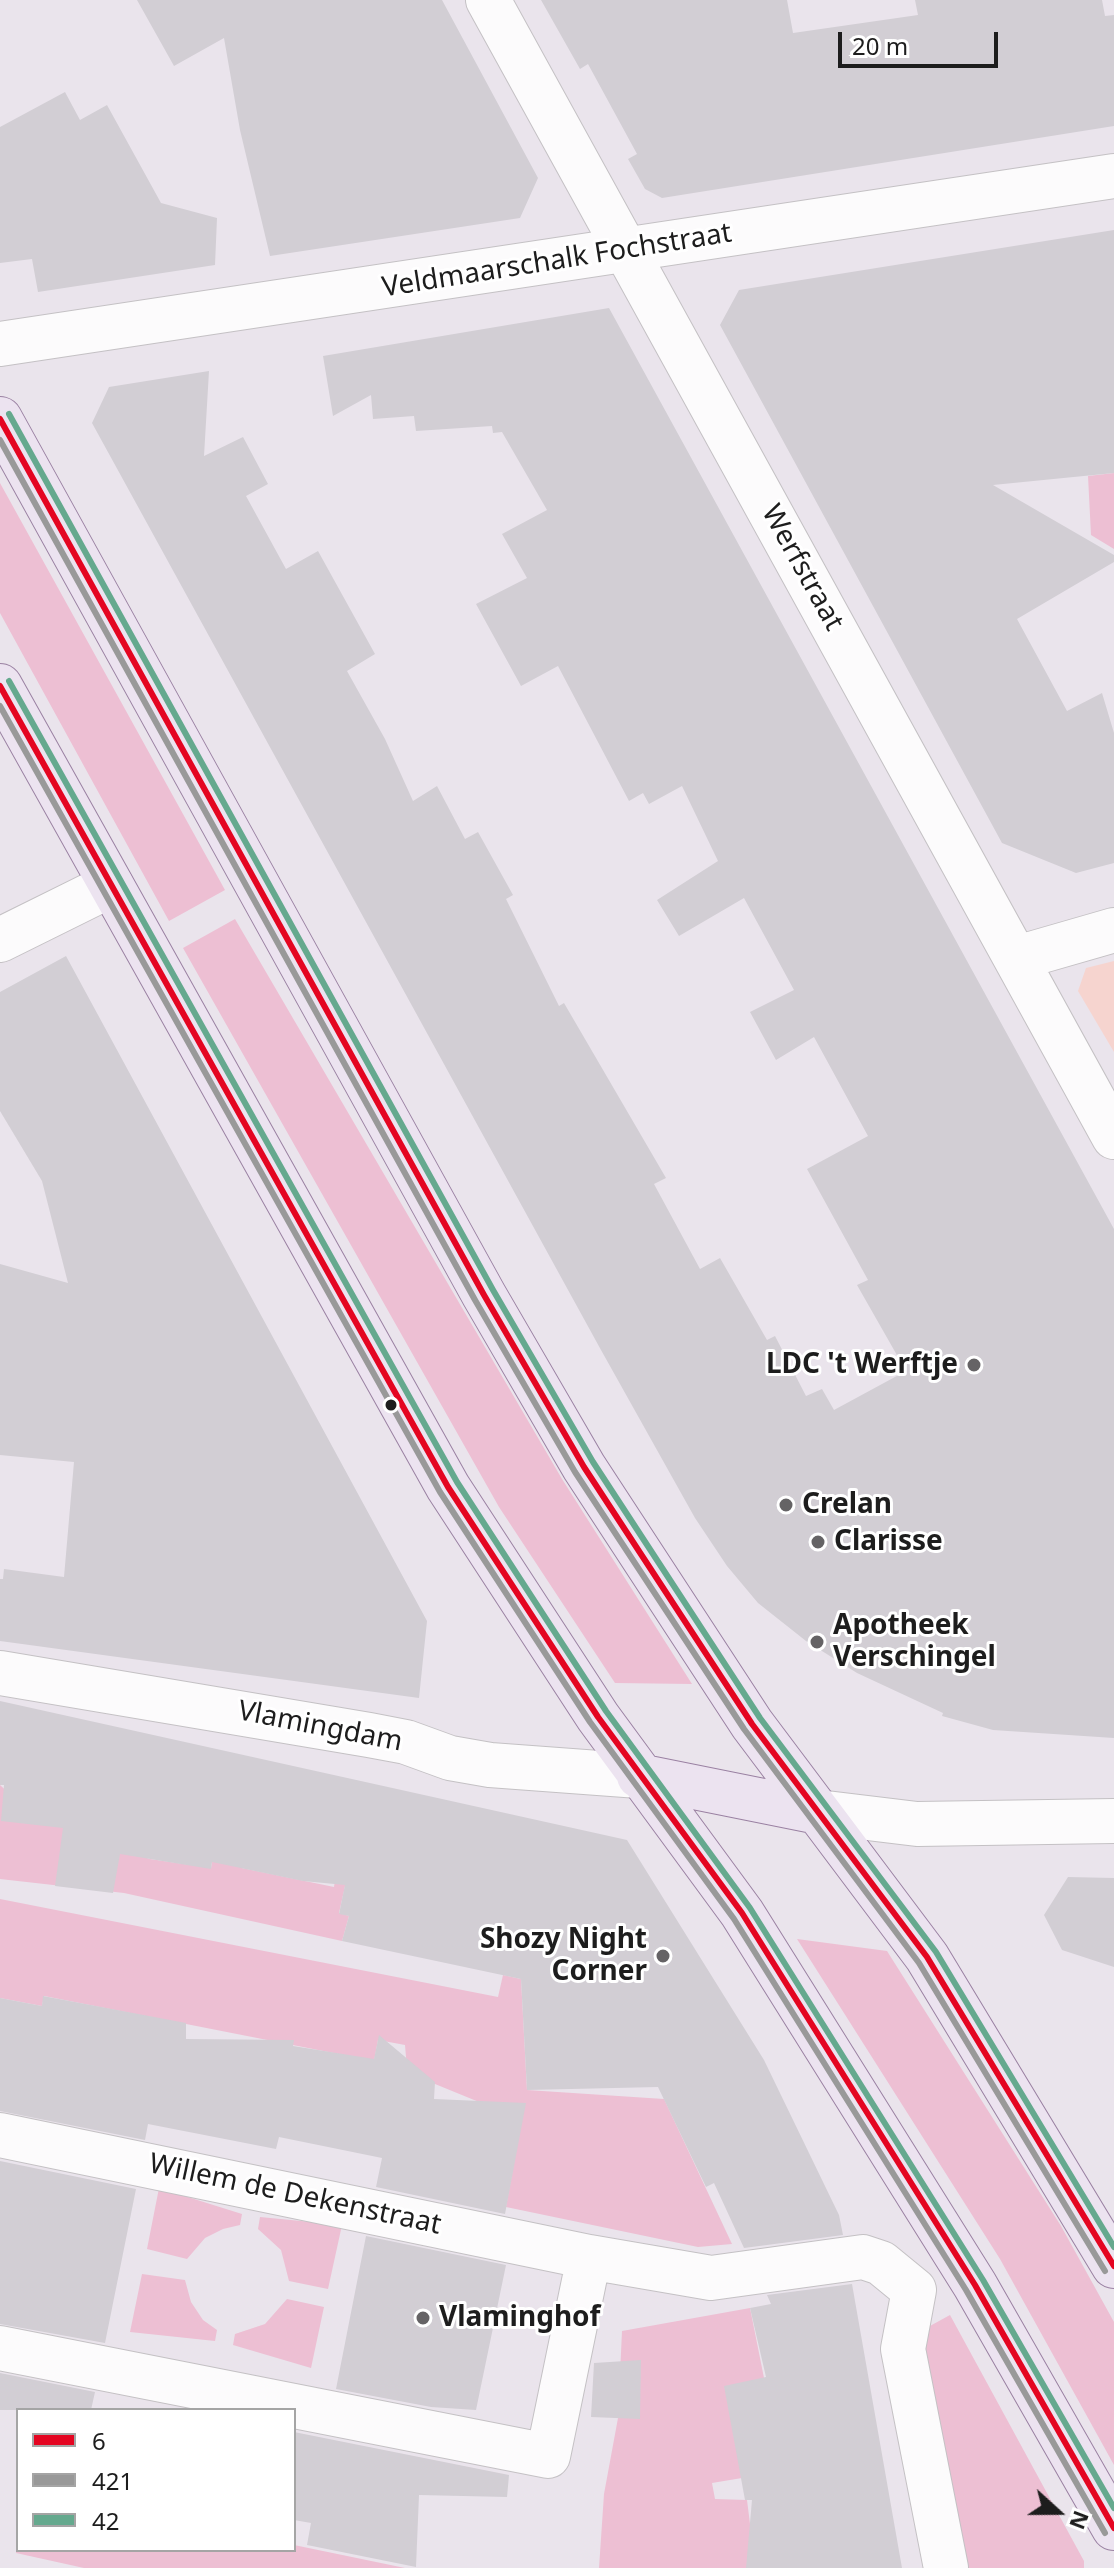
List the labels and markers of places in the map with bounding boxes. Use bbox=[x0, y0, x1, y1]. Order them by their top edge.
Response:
place label: LDC 't Werftje bbox=[766, 1348, 958, 1382]
marker: LDC 't Werftje bbox=[965, 1356, 983, 1374]
unlabelled marker bbox=[383, 1397, 399, 1413]
place label: Crelan bbox=[802, 1488, 892, 1522]
marker: Crelan bbox=[777, 1496, 795, 1514]
place label: Clarisse bbox=[834, 1525, 943, 1559]
marker: Clarisse bbox=[809, 1533, 827, 1551]
place label: Apotheek Verschingel bbox=[833, 1609, 996, 1675]
marker: Apotheek Verschingel bbox=[808, 1633, 826, 1651]
place label: Shozy Night Corner bbox=[480, 1923, 647, 1989]
marker: Shozy Night Corner bbox=[654, 1947, 672, 1965]
place label: Vlaminghof bbox=[439, 2301, 600, 2335]
marker: Vlaminghof bbox=[414, 2309, 432, 2327]

